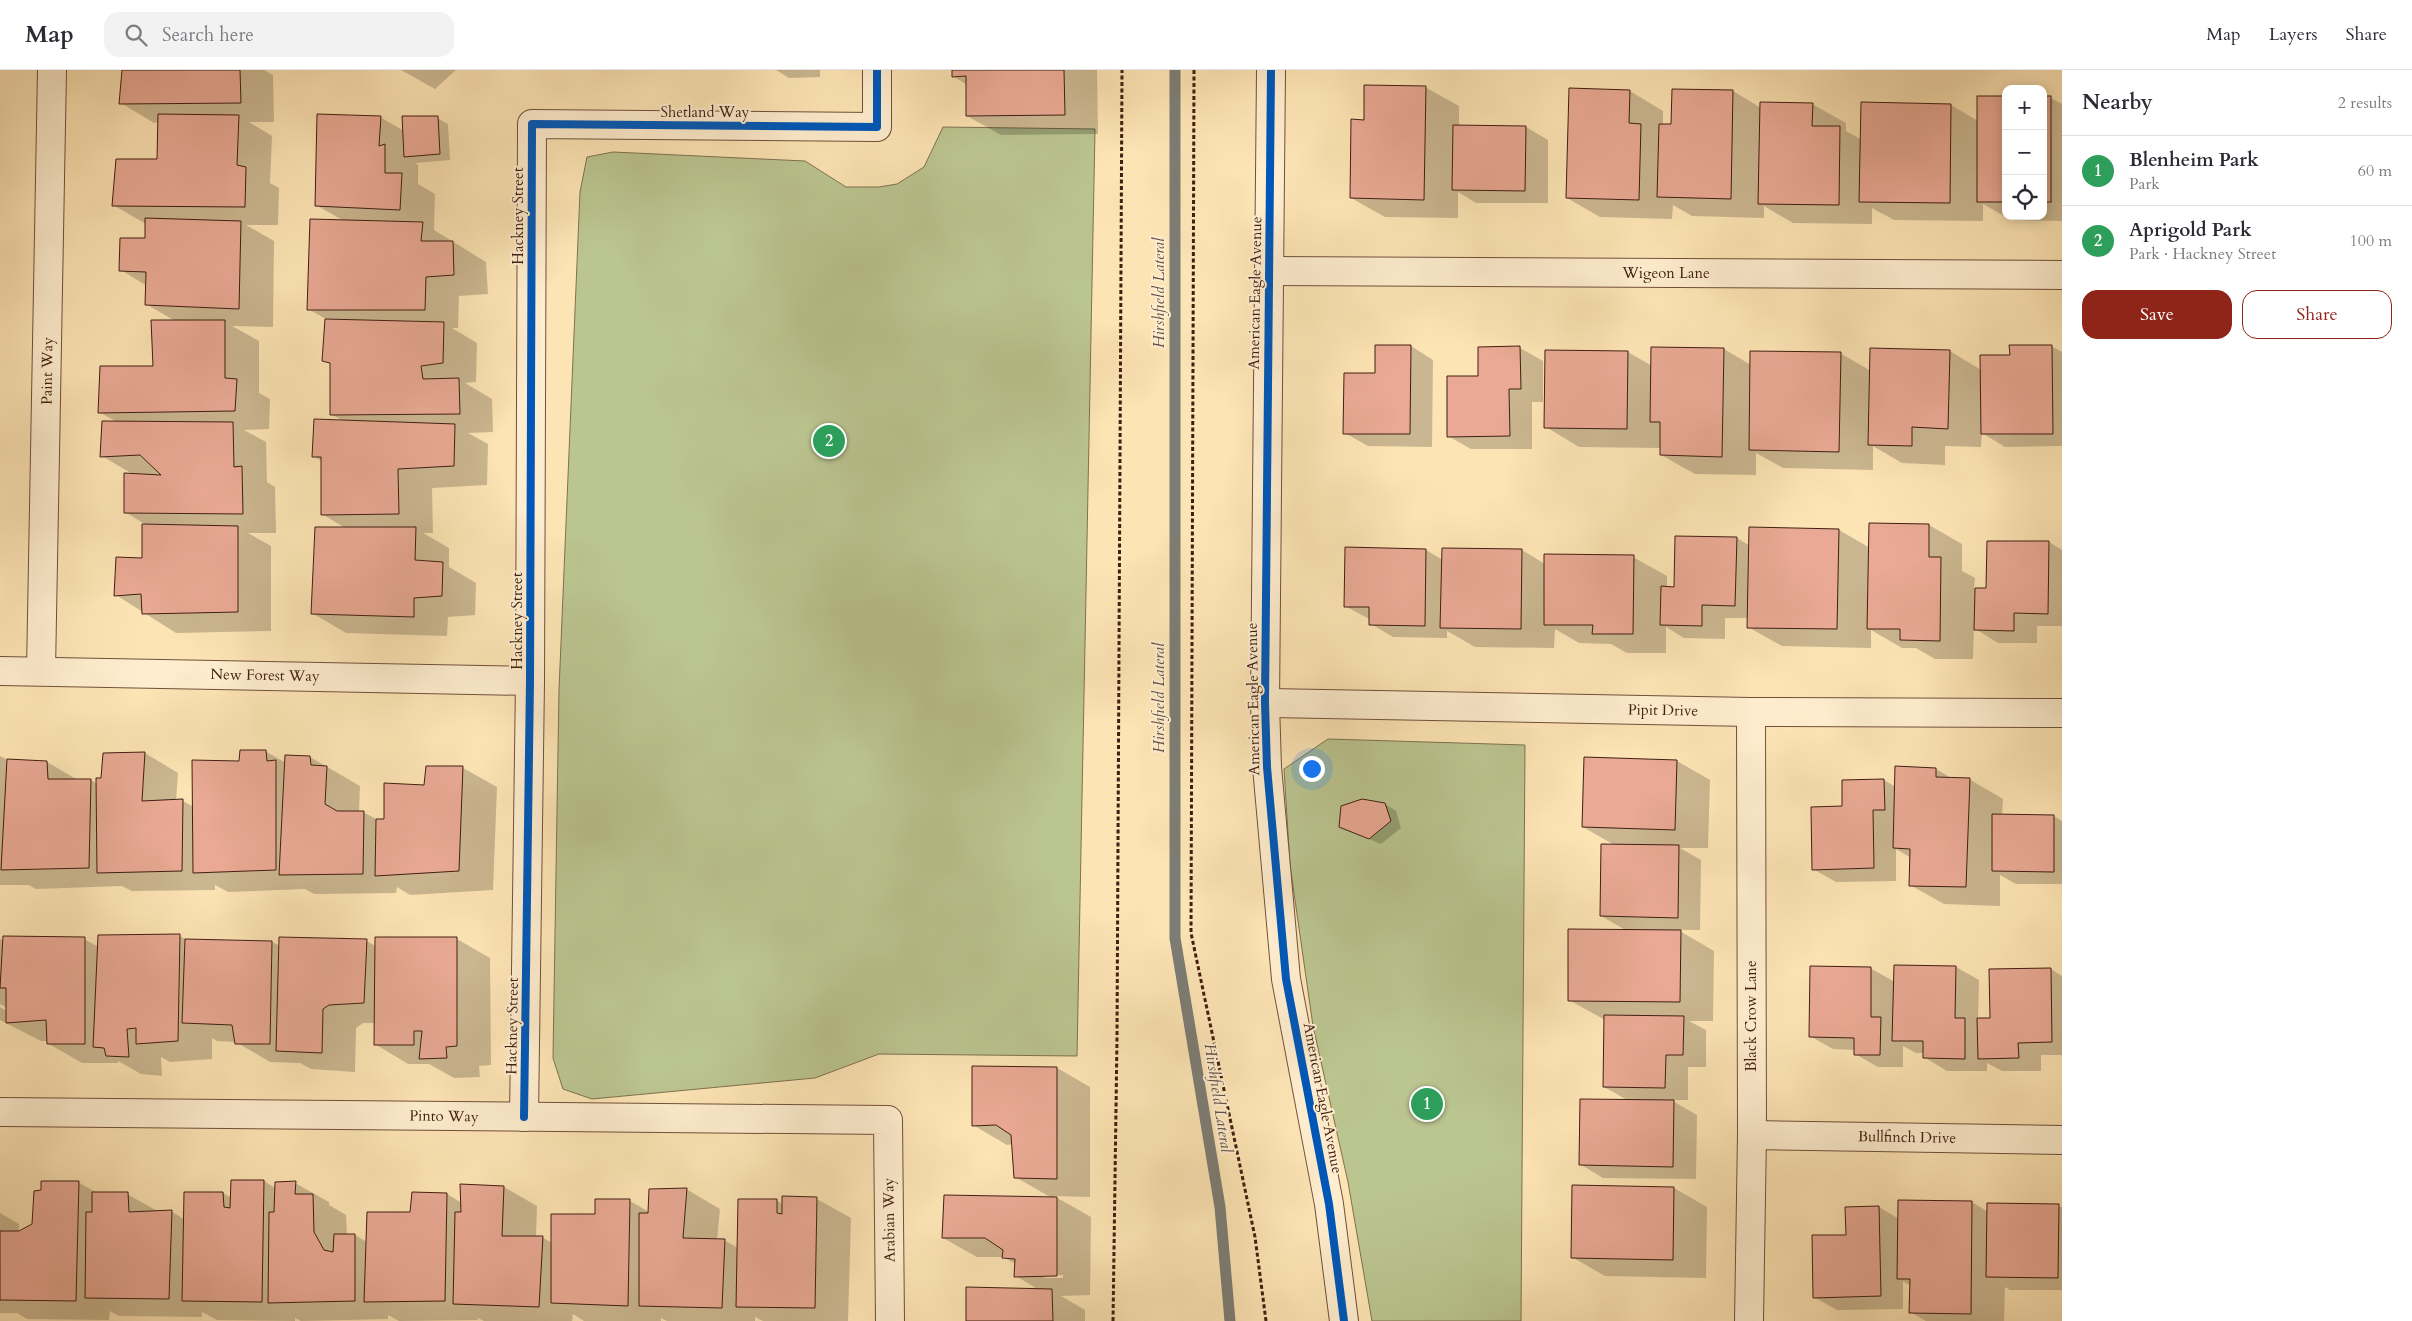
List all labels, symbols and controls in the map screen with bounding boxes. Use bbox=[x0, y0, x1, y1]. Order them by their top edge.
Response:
search box bbox=[104, 12, 454, 57]
text: Map bbox=[25, 18, 74, 51]
icon: search bbox=[122, 21, 150, 49]
text: Search here bbox=[162, 22, 254, 48]
text: Map bbox=[2206, 22, 2241, 47]
text: Layers bbox=[2269, 22, 2318, 47]
text: Share bbox=[2346, 22, 2387, 47]
map controls bbox=[2002, 85, 2047, 220]
button: + bbox=[2002, 85, 2047, 130]
text: Nearby bbox=[2082, 88, 2153, 117]
text: 2 results bbox=[2338, 92, 2392, 114]
street label: Shetland Way bbox=[660, 102, 750, 122]
button: − bbox=[2002, 130, 2047, 175]
text: Blenheim Park bbox=[2129, 147, 2259, 173]
text: 1 bbox=[2094, 160, 2102, 182]
text: 60 m bbox=[2358, 160, 2392, 182]
street label: Hackney Street bbox=[508, 167, 528, 265]
text: Park bbox=[2129, 173, 2160, 195]
button: locate bbox=[2002, 175, 2047, 220]
street label: American Eagle Avenue bbox=[1244, 216, 1266, 370]
text: Aprigold Park bbox=[2129, 217, 2252, 243]
text: 2 bbox=[2094, 230, 2102, 252]
text: 100 m bbox=[2350, 230, 2392, 252]
water label: Hirshfield Lateral bbox=[1148, 237, 1170, 348]
text: Park · Hackney Street bbox=[2129, 243, 2276, 265]
street label: Wigeon Lane bbox=[1621, 263, 1710, 283]
button: Save bbox=[2082, 290, 2232, 339]
button: Share bbox=[2242, 290, 2392, 339]
street label: Paint Way bbox=[36, 337, 58, 405]
pin: 2 bbox=[813, 422, 845, 460]
street label: Hackney Street bbox=[507, 572, 527, 670]
street label: American Eagle Avenue bbox=[1242, 622, 1264, 776]
water label: Hirshfield Lateral bbox=[1148, 642, 1170, 753]
street label: New Forest Way bbox=[210, 664, 320, 686]
street label: Pipit Drive bbox=[1628, 699, 1699, 721]
your location bbox=[1299, 756, 1325, 782]
street label: Black Crow Lane bbox=[1741, 960, 1761, 1072]
street label: Hackney Street bbox=[501, 977, 523, 1075]
street label: American Eagle Avenue bbox=[1299, 1021, 1347, 1175]
water label: Hirshfield Lateral bbox=[1198, 1042, 1238, 1155]
pin: 1 bbox=[1411, 1085, 1443, 1123]
street label: Pinto Way bbox=[409, 1105, 479, 1127]
street label: Bullfinch Drive bbox=[1858, 1126, 1957, 1148]
street label: Arabian Way bbox=[878, 1177, 900, 1263]

